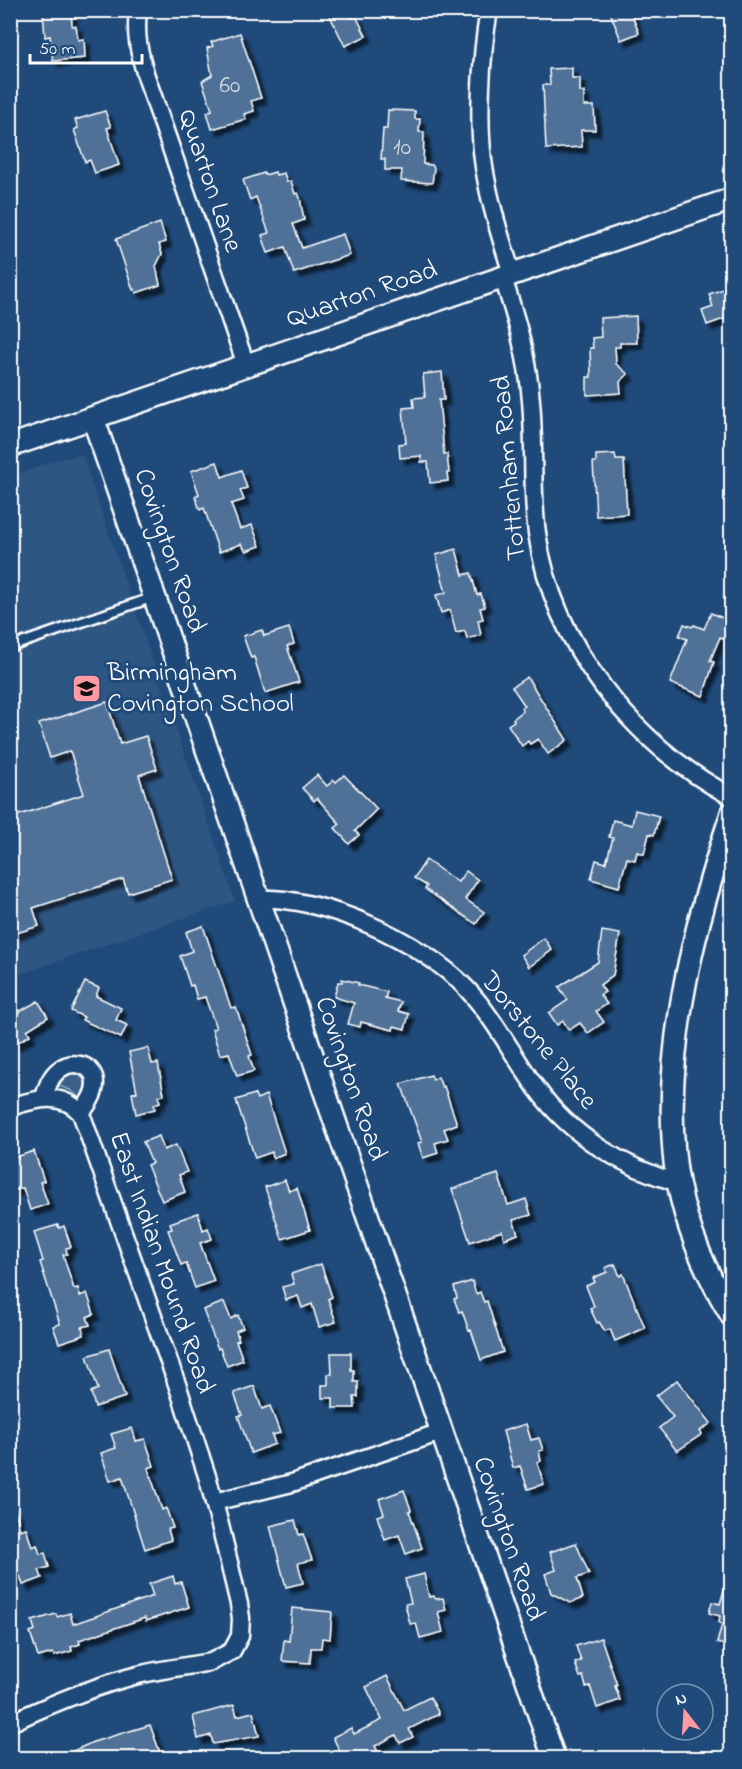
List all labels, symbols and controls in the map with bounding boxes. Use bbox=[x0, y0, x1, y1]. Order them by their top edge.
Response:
scale bar bbox=[30, 27, 142, 65]
text: 50 m bbox=[39, 37, 76, 63]
house number: 60 bbox=[220, 69, 240, 104]
street label: Quarton Lane bbox=[166, 104, 252, 259]
house number: 10 bbox=[393, 131, 411, 166]
street label: Quarton Road bbox=[281, 251, 443, 339]
street label: Tottenham Road bbox=[482, 374, 538, 562]
street label: Covington Road bbox=[123, 464, 215, 638]
place label: Birmingham Covington School bbox=[106, 654, 294, 724]
school or university icon: Birmingham Covington School bbox=[70, 673, 102, 705]
street label: Dorstone Place bbox=[469, 962, 607, 1119]
street label: Covington Road bbox=[304, 992, 396, 1166]
street label: East Indian Mound Road bbox=[98, 1127, 224, 1399]
street label: Covington Road bbox=[462, 1452, 554, 1626]
north arrow bbox=[655, 1682, 715, 1742]
text: N bbox=[673, 1686, 690, 1713]

